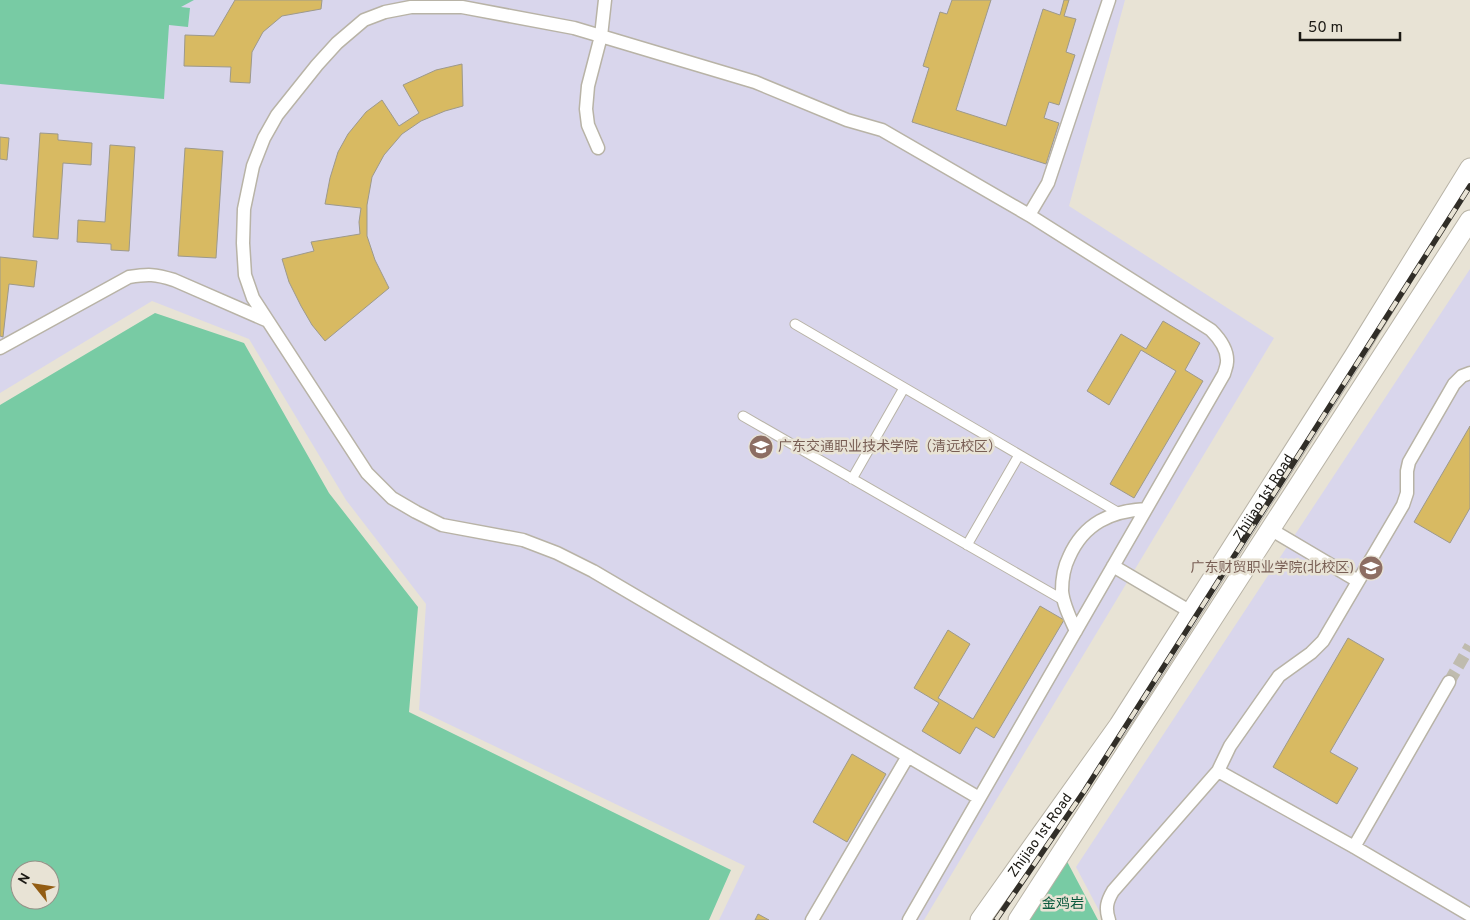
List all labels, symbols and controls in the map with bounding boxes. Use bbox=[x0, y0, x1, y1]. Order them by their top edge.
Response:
scale bar bbox=[1300, 10, 1400, 42]
text: 50 m bbox=[1308, 19, 1343, 38]
school or university icon: 广东交通职业技术学院（清远校区） bbox=[748, 434, 774, 460]
place label: 广东交通职业技术学院（清远校区） bbox=[778, 438, 1002, 456]
street label: Zhijiao 1st Road bbox=[1230, 451, 1298, 544]
school or university icon: 广东财贸职业学院(北校区) bbox=[1358, 555, 1384, 581]
place label: 广东财贸职业学院(北校区) bbox=[1190, 559, 1354, 577]
street label: Zhijiao 1st Road bbox=[1005, 790, 1076, 881]
north arrow bbox=[10, 860, 60, 910]
text: N bbox=[15, 871, 35, 888]
park label: 金鸡岩 bbox=[1042, 896, 1084, 913]

